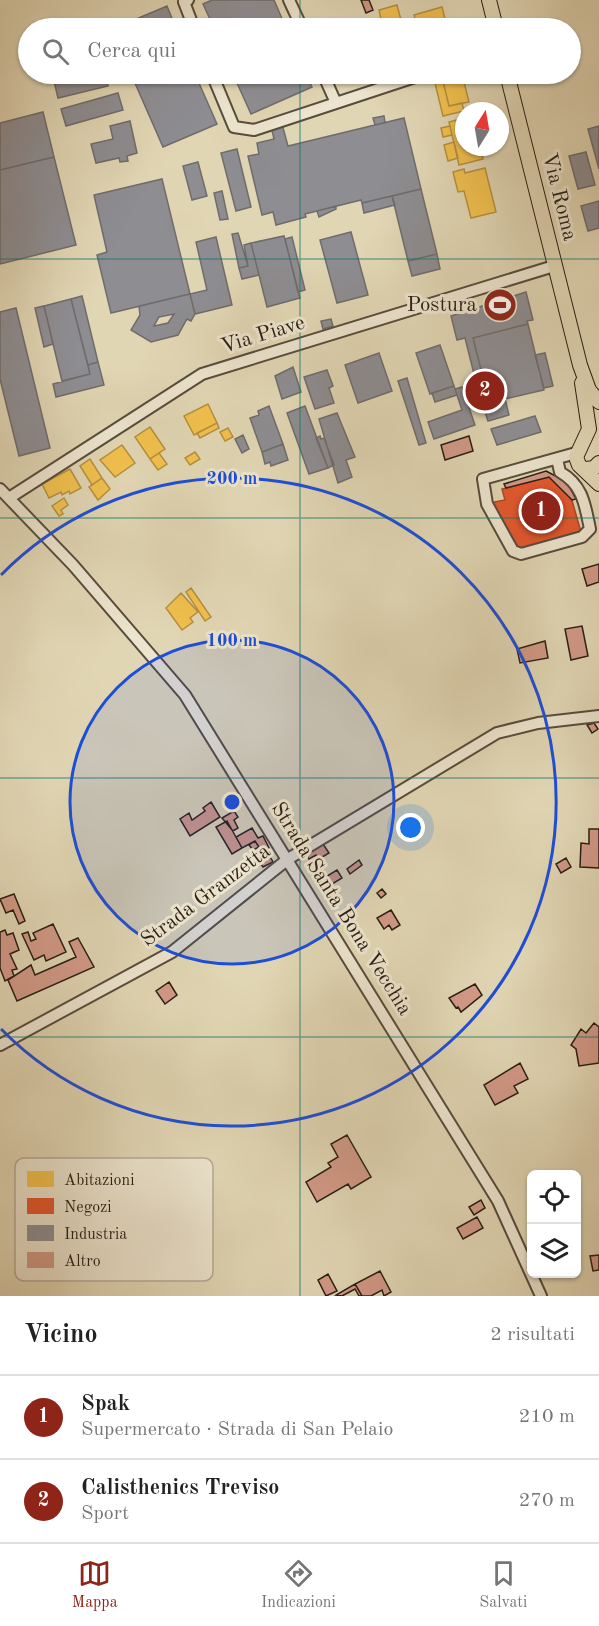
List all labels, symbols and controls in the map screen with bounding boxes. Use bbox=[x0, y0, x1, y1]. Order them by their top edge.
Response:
search box bbox=[18, 18, 581, 84]
icon: search bbox=[39, 35, 72, 68]
text: Cerca qui bbox=[87, 40, 176, 62]
north arrow bbox=[455, 102, 509, 156]
street label: Via Roma bbox=[538, 151, 580, 243]
sports icon: Postura bbox=[482, 287, 518, 323]
place label: Postura bbox=[407, 295, 477, 316]
street label: Via Piave bbox=[218, 312, 308, 358]
pin: 2 bbox=[466, 368, 504, 414]
text: 200 m bbox=[207, 470, 257, 488]
pin: 1 bbox=[522, 488, 560, 534]
text: 100 m bbox=[207, 632, 257, 650]
centre of rings bbox=[222, 792, 242, 812]
street label: Strada Santa Bona Vecchia bbox=[267, 799, 415, 1019]
your location bbox=[396, 813, 425, 842]
street label: Strada Granzetta bbox=[137, 841, 275, 951]
legend bbox=[15, 1158, 213, 1281]
map controls bbox=[527, 1170, 581, 1278]
button: locate bbox=[527, 1170, 581, 1224]
text: Abitazioni bbox=[64, 1173, 135, 1189]
text: Negozi bbox=[64, 1200, 112, 1216]
button: layers bbox=[527, 1224, 581, 1278]
text: Industria bbox=[64, 1227, 127, 1243]
text: Altro bbox=[64, 1254, 101, 1270]
text: Vicino bbox=[24, 1322, 98, 1348]
text: 2 risultati bbox=[490, 1325, 575, 1345]
text: Spak bbox=[81, 1393, 130, 1415]
text: 1 bbox=[38, 1407, 49, 1427]
text: 210 m bbox=[519, 1407, 575, 1427]
text: Supermercato · Strada di San Pelaio bbox=[81, 1420, 393, 1440]
text: Calisthenics Treviso bbox=[81, 1477, 279, 1499]
text: 2 bbox=[38, 1491, 49, 1511]
text: 270 m bbox=[519, 1491, 575, 1511]
text: Sport bbox=[81, 1504, 129, 1524]
tab: Mappa bbox=[72, 1557, 118, 1613]
tab: Indicazioni bbox=[261, 1557, 336, 1613]
tab: Salvati bbox=[479, 1557, 527, 1613]

